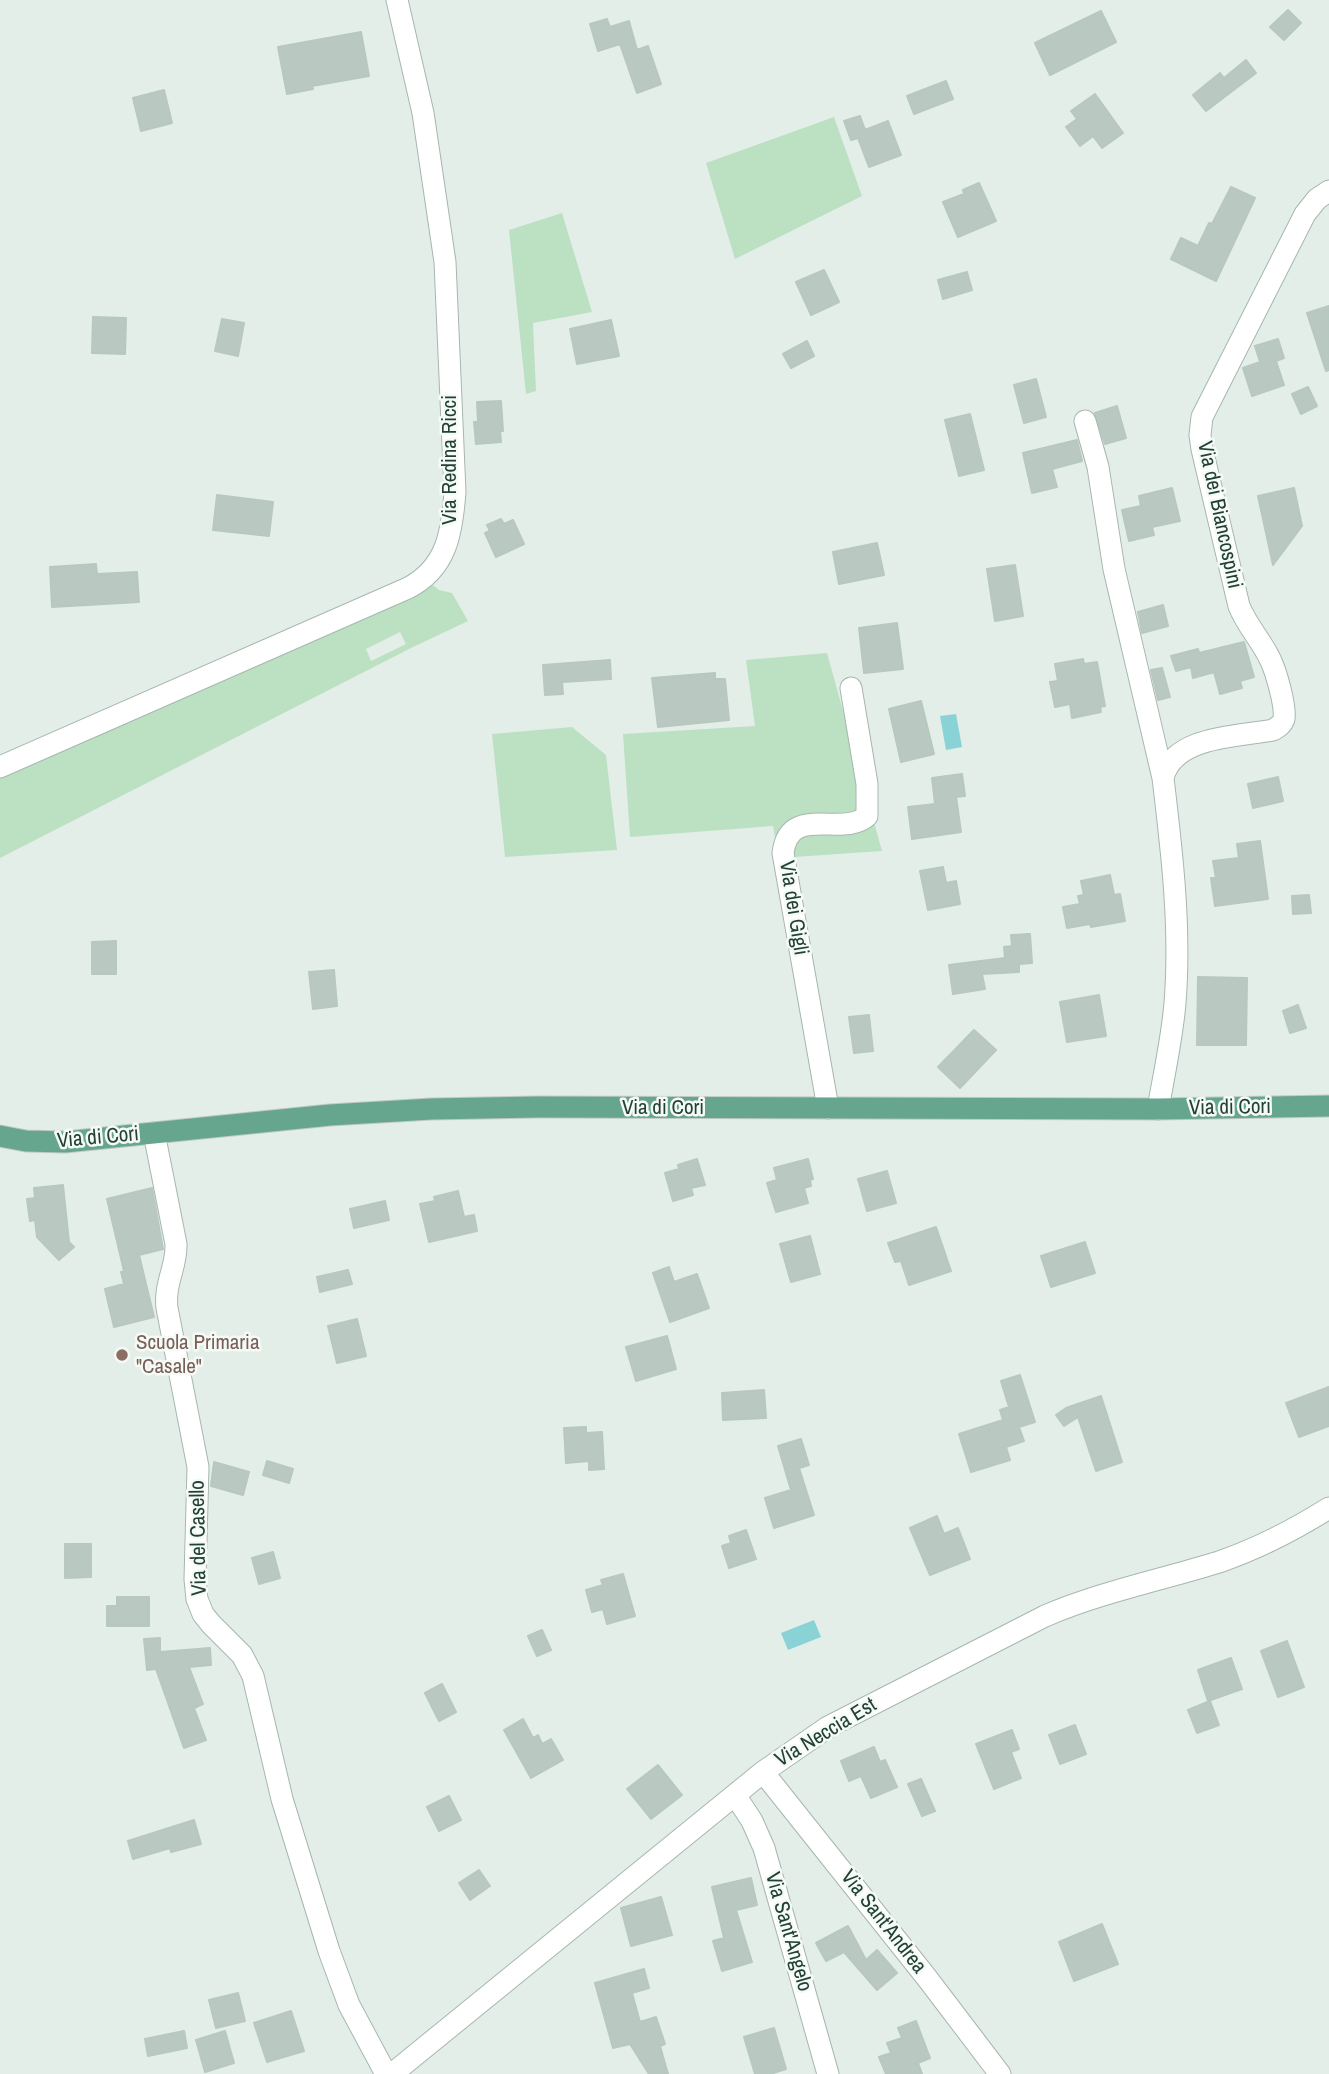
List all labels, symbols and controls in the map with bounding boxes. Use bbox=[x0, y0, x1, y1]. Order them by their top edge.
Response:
street label: Via Redina Ricci bbox=[437, 395, 463, 525]
street label: Via dei Biancospini bbox=[1191, 439, 1247, 591]
street label: Via dei Gigli bbox=[773, 859, 813, 957]
street label: Via di Cori bbox=[622, 1095, 704, 1121]
street label: Via di Cori bbox=[1189, 1095, 1271, 1121]
street label: Via di Cori bbox=[56, 1122, 140, 1154]
place label: Scuola Primaria "Casale" bbox=[136, 1330, 259, 1380]
marker: Scuola Primaria "Casale" bbox=[114, 1347, 130, 1363]
street label: Via del Casello bbox=[185, 1480, 213, 1596]
street label: Via Neccia Est bbox=[771, 1693, 881, 1773]
street label: Via Sant'Andrea bbox=[835, 1865, 931, 1979]
street label: Via Sant'Angelo bbox=[759, 1870, 817, 1994]

